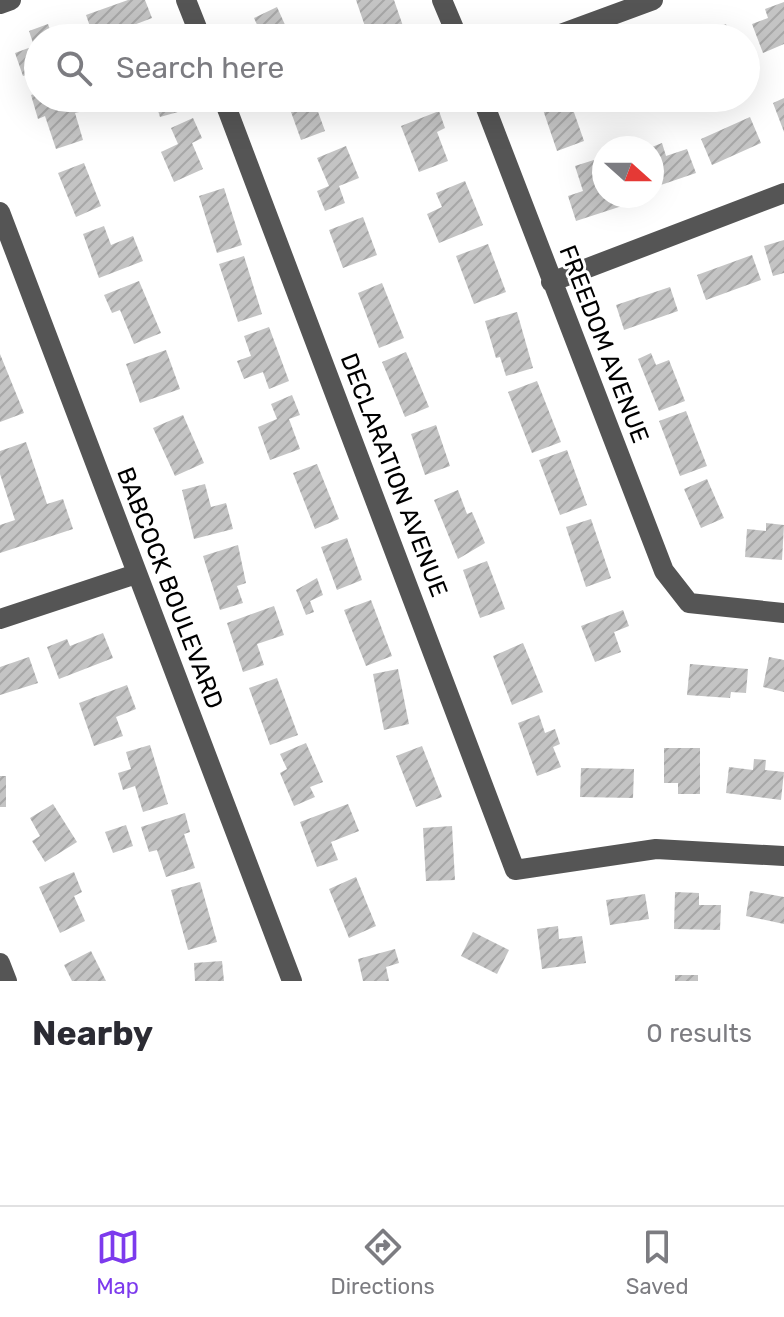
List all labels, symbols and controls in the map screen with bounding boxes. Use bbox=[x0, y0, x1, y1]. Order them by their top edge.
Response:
search box bbox=[24, 24, 760, 112]
icon: search bbox=[52, 46, 96, 90]
text: Search here bbox=[116, 50, 284, 86]
north arrow bbox=[592, 136, 664, 208]
street label: FREEDOM AVENUE bbox=[553, 241, 655, 447]
street label: DECLARATION AVENUE bbox=[335, 349, 453, 601]
street label: BABCOCK BOULEVARD bbox=[111, 463, 229, 713]
text: Nearby bbox=[32, 1013, 153, 1054]
text: 0 results bbox=[646, 1018, 752, 1049]
tab: Map bbox=[96, 1225, 140, 1300]
tab: Directions bbox=[331, 1225, 435, 1300]
tab: Saved bbox=[626, 1225, 689, 1300]

